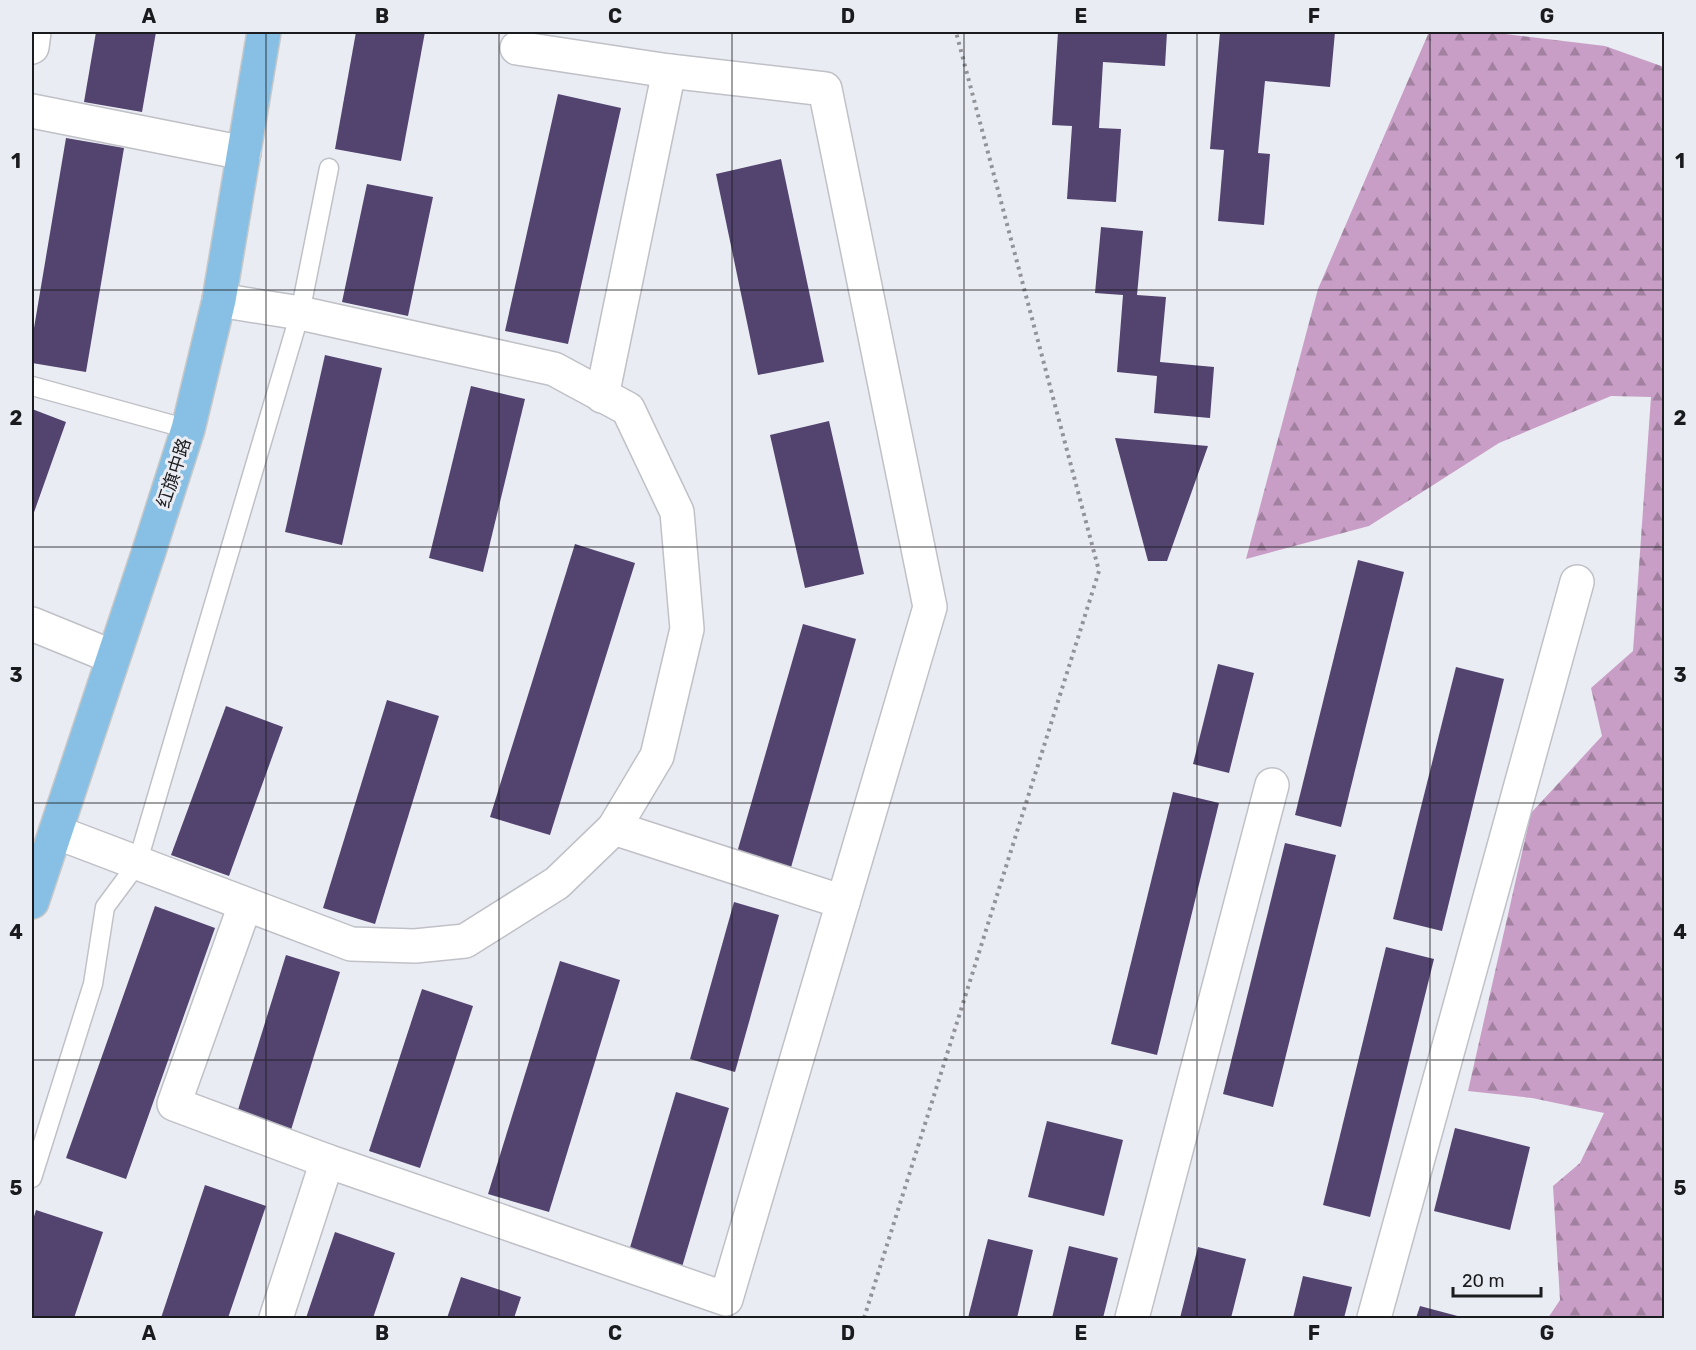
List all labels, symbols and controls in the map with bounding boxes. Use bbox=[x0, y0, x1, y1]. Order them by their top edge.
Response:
text: A bbox=[142, 4, 157, 28]
text: B bbox=[375, 4, 389, 28]
text: C bbox=[608, 4, 622, 28]
text: D bbox=[841, 4, 855, 28]
text: E bbox=[1075, 4, 1087, 28]
text: F bbox=[1308, 4, 1320, 28]
text: G bbox=[1540, 4, 1554, 28]
text: 1 bbox=[11, 149, 21, 173]
text: 1 bbox=[1675, 149, 1685, 173]
text: 2 bbox=[10, 406, 23, 430]
text: 2 bbox=[1674, 406, 1687, 430]
street label: 红旗中路 bbox=[152, 435, 196, 511]
text: 3 bbox=[9, 663, 23, 687]
text: 3 bbox=[1673, 663, 1687, 687]
text: 4 bbox=[9, 920, 23, 944]
text: 4 bbox=[1673, 920, 1687, 944]
text: 5 bbox=[10, 1176, 23, 1200]
text: 5 bbox=[1674, 1176, 1687, 1200]
scale bar bbox=[1453, 1260, 1542, 1298]
text: 20 m bbox=[1462, 1270, 1504, 1292]
text: A bbox=[142, 1321, 157, 1345]
text: B bbox=[375, 1321, 389, 1345]
text: C bbox=[608, 1321, 622, 1345]
text: D bbox=[841, 1321, 855, 1345]
text: E bbox=[1075, 1321, 1087, 1345]
text: F bbox=[1308, 1321, 1320, 1345]
text: G bbox=[1540, 1321, 1554, 1345]

